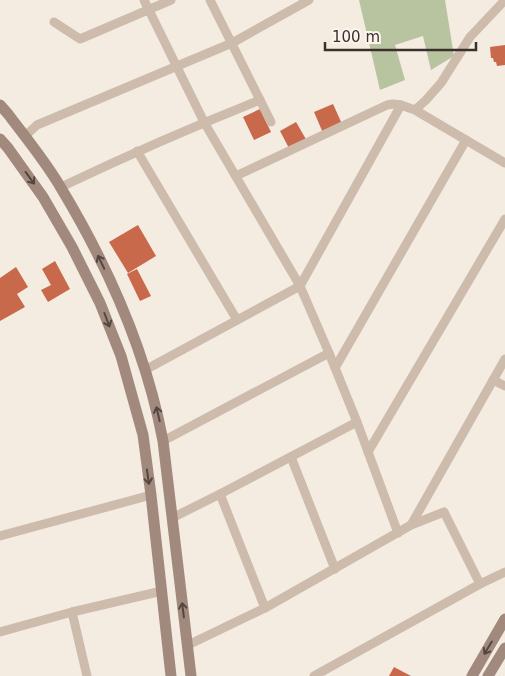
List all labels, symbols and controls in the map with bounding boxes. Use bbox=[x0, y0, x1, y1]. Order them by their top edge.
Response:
scale bar bbox=[325, 20, 476, 52]
text: 100 m bbox=[332, 28, 380, 46]
one-way arrow bbox=[24, 171, 35, 184]
one-way arrow bbox=[96, 255, 106, 270]
one-way arrow bbox=[103, 312, 112, 327]
one-way arrow bbox=[153, 407, 162, 423]
one-way arrow bbox=[143, 468, 153, 484]
one-way arrow bbox=[178, 602, 188, 618]
one-way arrow bbox=[483, 640, 493, 654]

